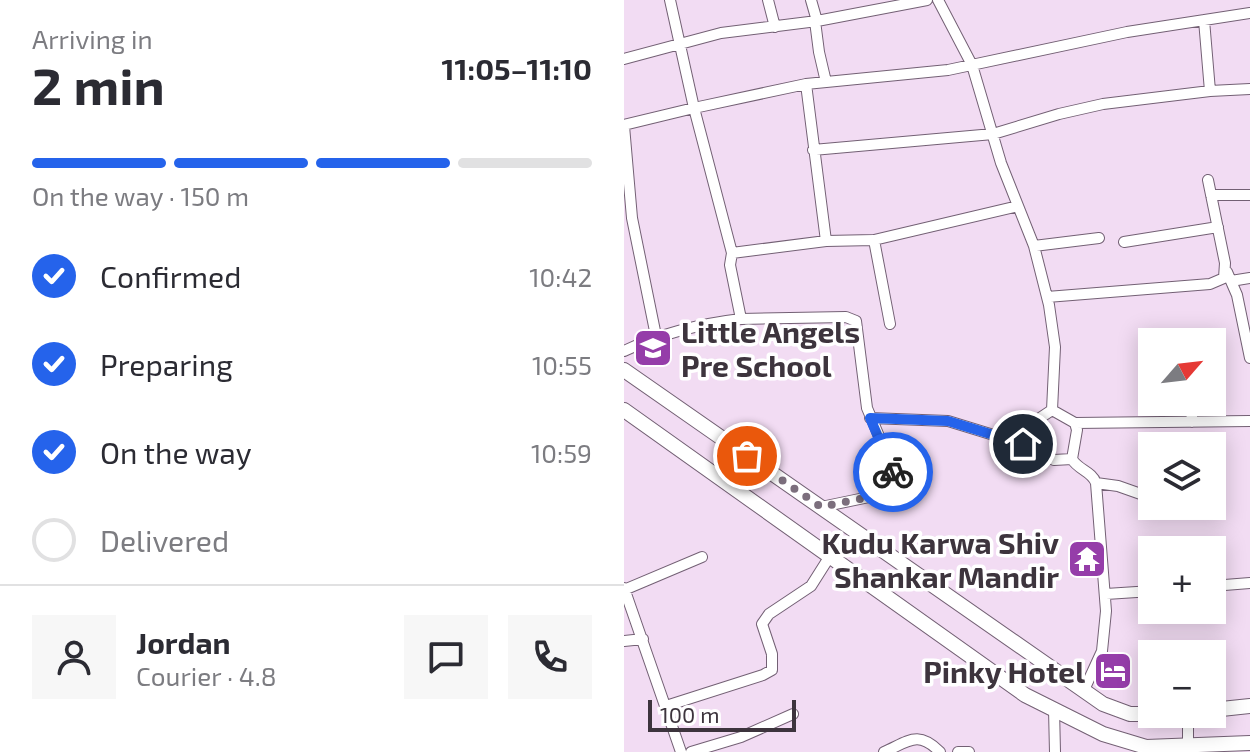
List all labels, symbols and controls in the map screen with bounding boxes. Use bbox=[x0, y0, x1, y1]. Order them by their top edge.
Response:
text: Arriving in bbox=[32, 23, 153, 54]
text: 11:05–11:10 bbox=[442, 50, 592, 86]
text: 2 min bbox=[32, 53, 165, 115]
text: On the way · 150 m bbox=[32, 180, 249, 211]
icon: check bbox=[32, 254, 76, 298]
text: Confirmed bbox=[100, 258, 241, 294]
text: 10:42 bbox=[529, 261, 592, 292]
place label: Little Angels Pre School bbox=[681, 313, 860, 383]
school or university icon: Little Angels Pre School bbox=[632, 327, 674, 369]
north arrow bbox=[1138, 328, 1226, 416]
map controls bbox=[1138, 328, 1226, 728]
icon: check bbox=[32, 342, 76, 386]
text: Preparing bbox=[100, 346, 233, 382]
text: 10:55 bbox=[532, 349, 592, 380]
pin bbox=[989, 410, 1057, 478]
pin bbox=[713, 422, 781, 490]
icon: home bbox=[1001, 422, 1045, 466]
icon: check bbox=[32, 430, 76, 474]
courier bbox=[853, 432, 933, 512]
button: layers bbox=[1138, 432, 1226, 520]
text: On the way bbox=[100, 434, 252, 470]
icon: bag bbox=[725, 434, 769, 478]
text: 10:59 bbox=[531, 437, 592, 468]
icon: bike bbox=[871, 450, 915, 494]
text: Delivered bbox=[100, 522, 229, 558]
place label: Kudu Karwa Shiv Shankar Mandir bbox=[821, 524, 1059, 594]
button: + bbox=[1138, 536, 1226, 624]
temple icon: Kudu Karwa Shiv Shankar Mandir bbox=[1066, 538, 1108, 580]
button: person bbox=[32, 615, 116, 699]
button: chat bbox=[404, 615, 488, 699]
button: phone bbox=[508, 615, 592, 699]
text: Jordan bbox=[136, 624, 231, 660]
button: − bbox=[1138, 640, 1226, 728]
hotel icon: Pinky Hotel bbox=[1092, 650, 1134, 692]
place label: Pinky Hotel bbox=[923, 653, 1085, 690]
text: Courier · 4.8 bbox=[136, 660, 277, 691]
scale bar bbox=[648, 696, 796, 732]
text: 100 m bbox=[660, 701, 719, 727]

